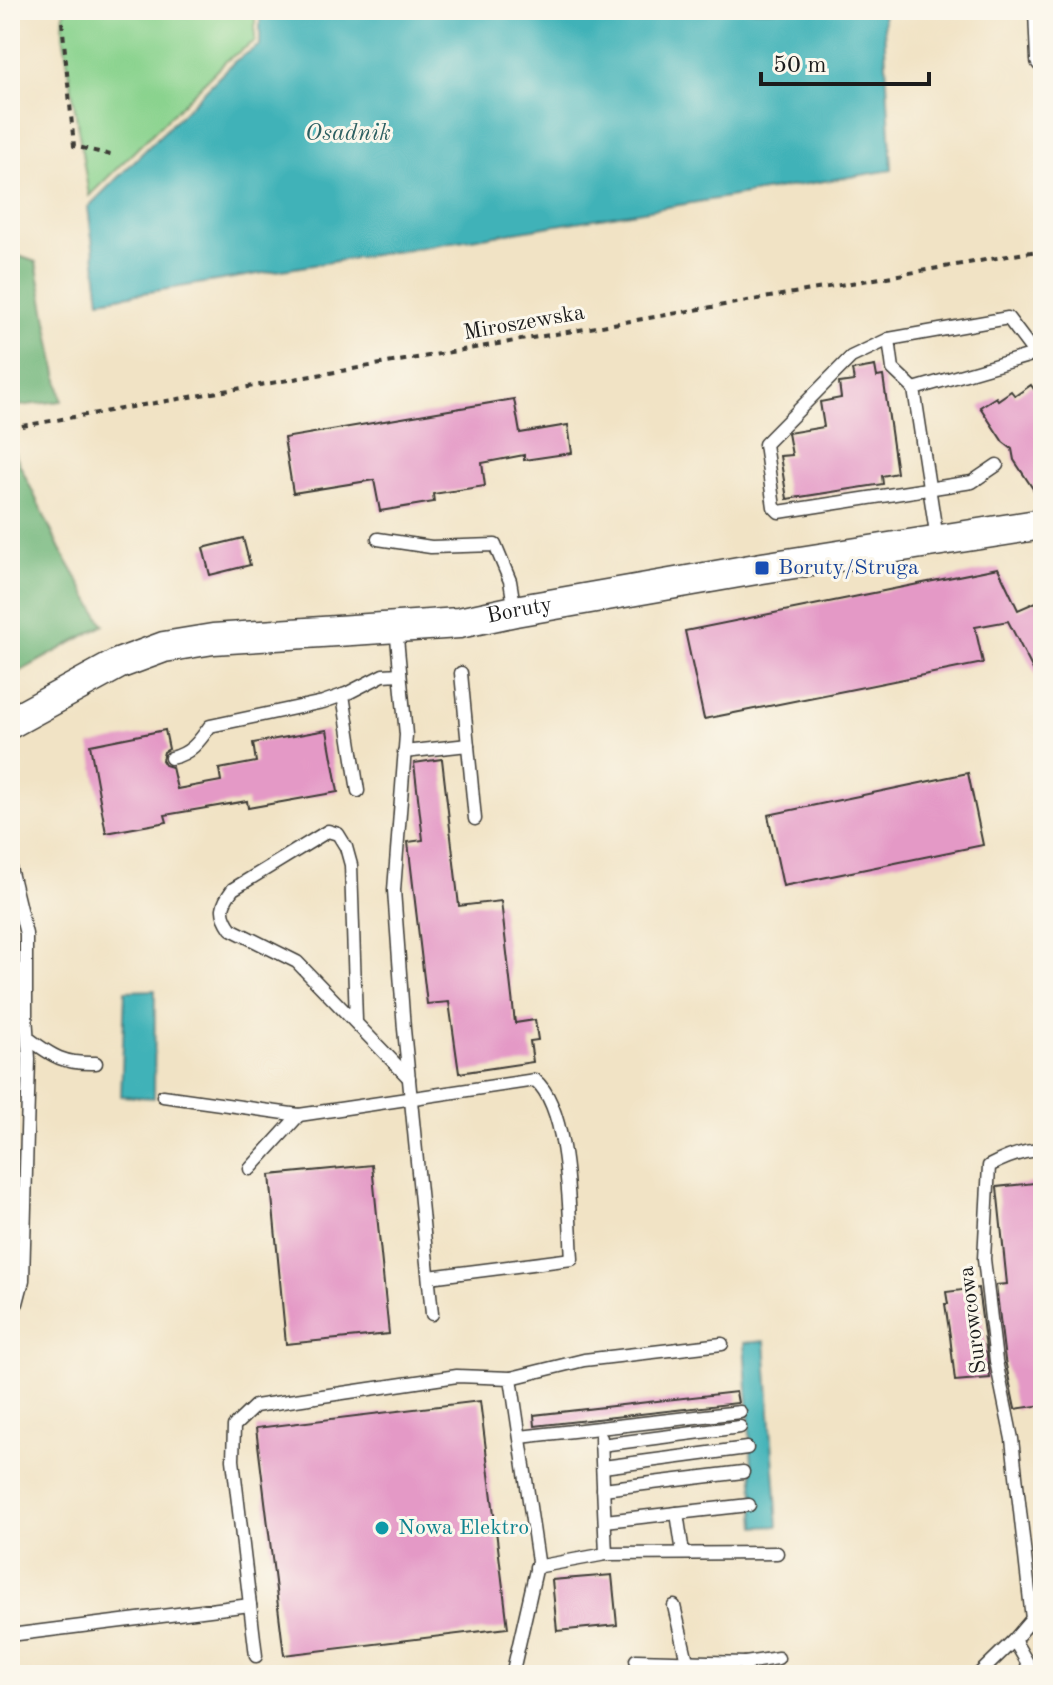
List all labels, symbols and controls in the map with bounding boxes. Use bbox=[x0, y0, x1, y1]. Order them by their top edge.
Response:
scale bar bbox=[761, 36, 929, 86]
text: 50 m bbox=[773, 54, 827, 78]
water label: Osadnik bbox=[305, 122, 391, 146]
street label: Miroszewska bbox=[462, 302, 586, 344]
place label: Boruty/Struga bbox=[778, 557, 919, 579]
marker: Boruty/Struga bbox=[753, 559, 771, 577]
street label: Boruty bbox=[485, 594, 554, 628]
street label: Surowcowa bbox=[955, 1265, 991, 1375]
place label: Nowa Elektro bbox=[398, 1517, 529, 1539]
marker: Nowa Elektro bbox=[373, 1519, 391, 1537]

